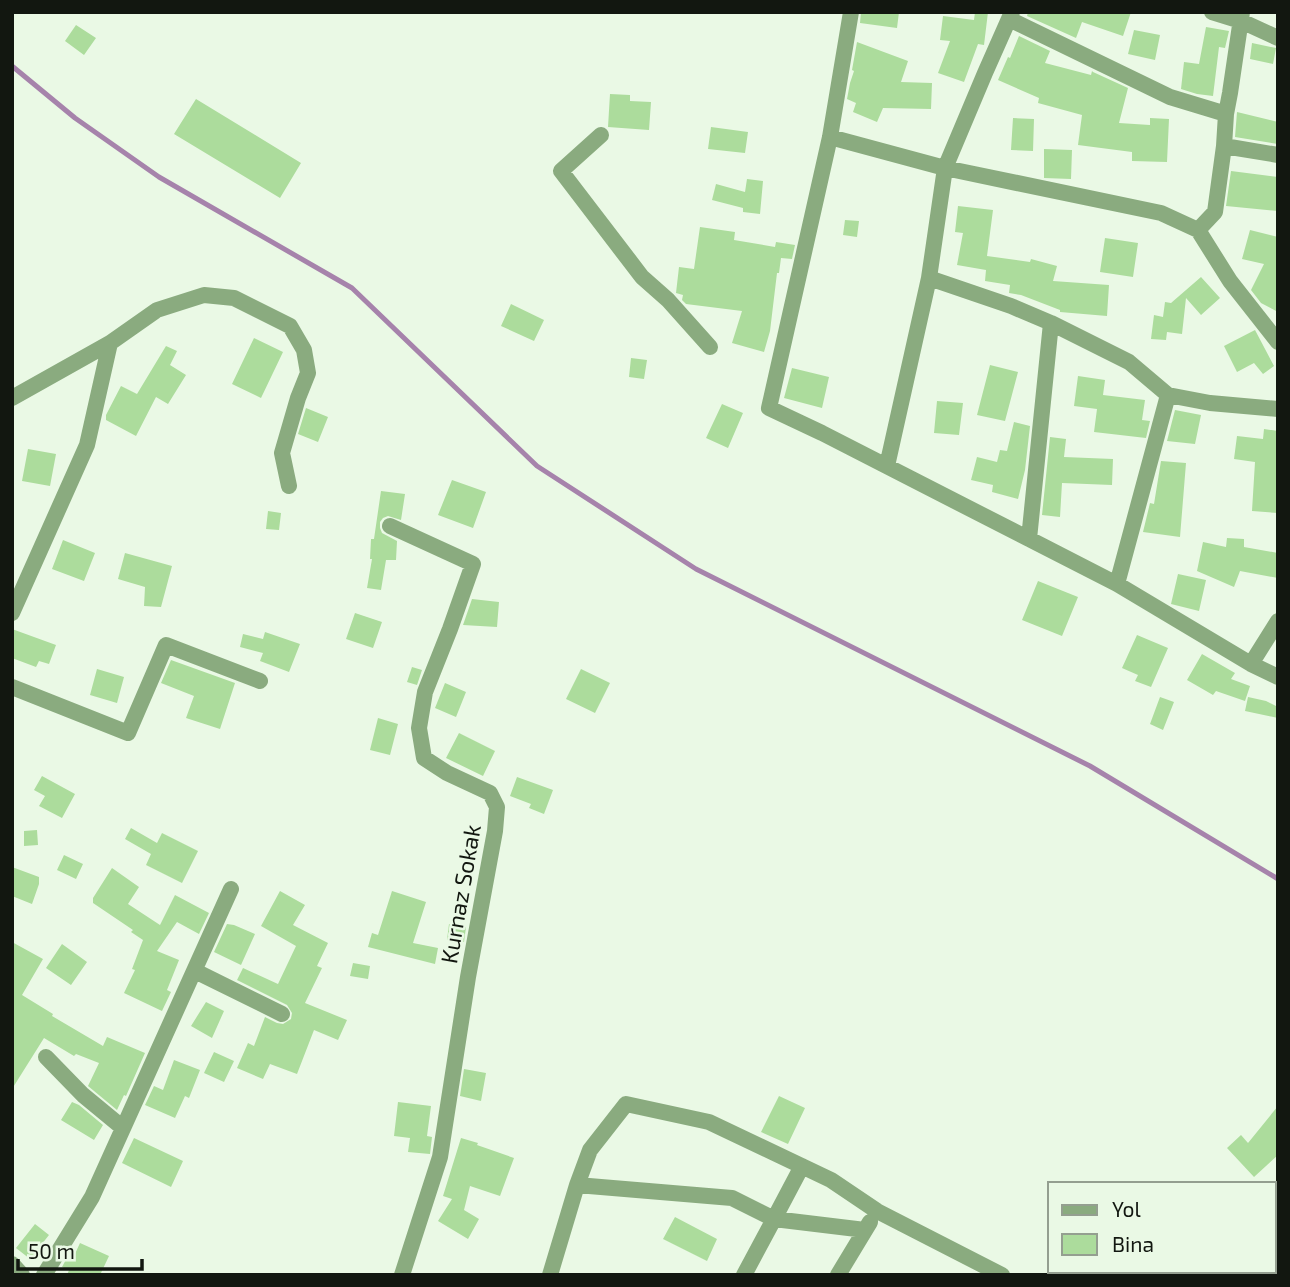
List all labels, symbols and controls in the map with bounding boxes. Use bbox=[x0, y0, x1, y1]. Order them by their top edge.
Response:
street label: Kurnaz Sokak bbox=[434, 822, 486, 966]
legend bbox=[1048, 1182, 1276, 1273]
text: Yol bbox=[1112, 1196, 1141, 1221]
scale bar bbox=[18, 1228, 142, 1272]
text: Bina bbox=[1112, 1231, 1154, 1256]
text: 50 m bbox=[28, 1238, 75, 1263]

